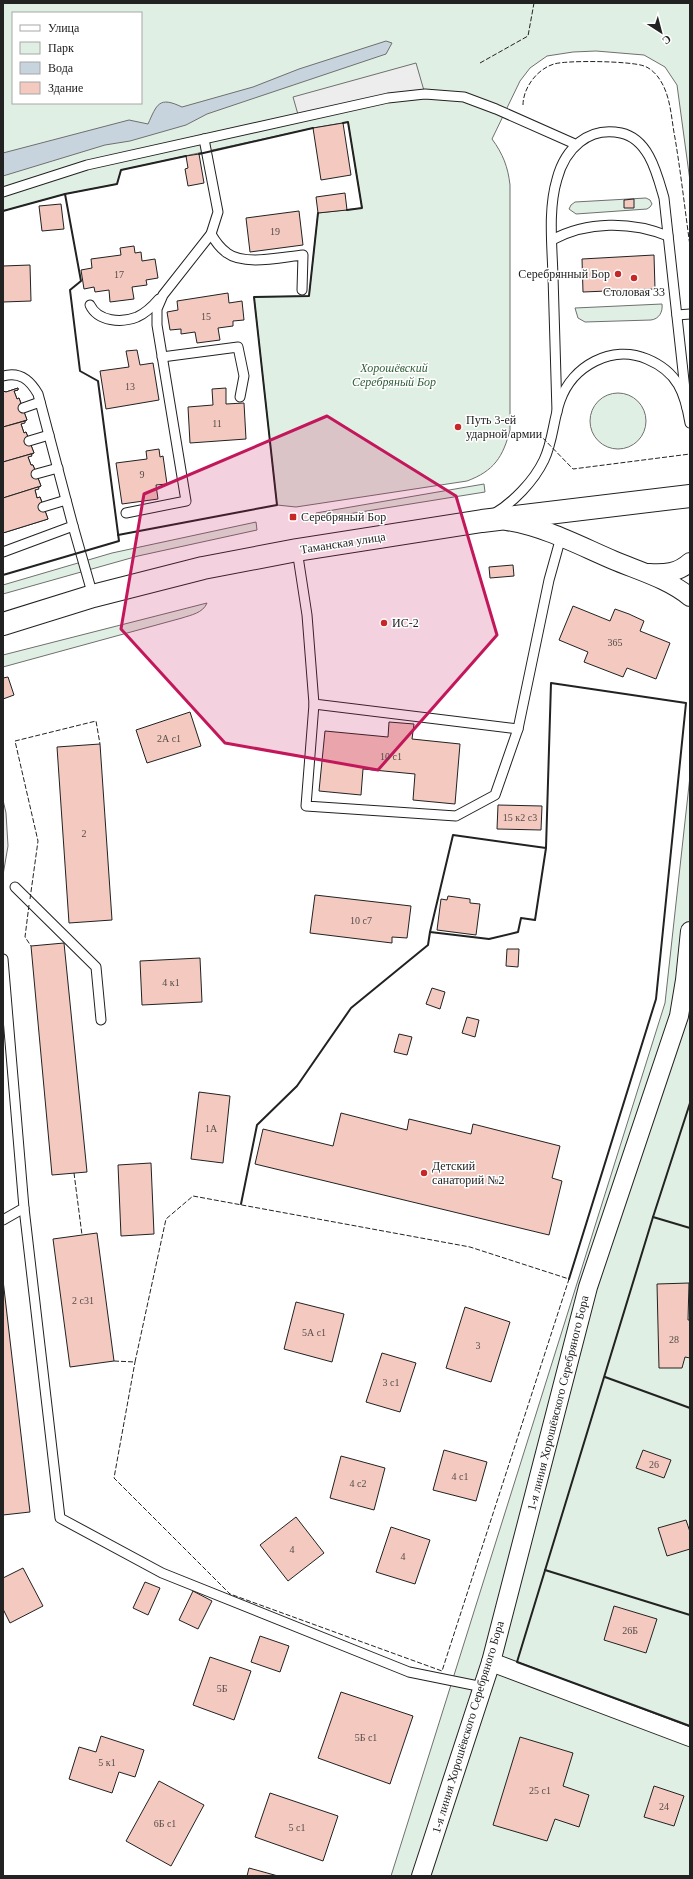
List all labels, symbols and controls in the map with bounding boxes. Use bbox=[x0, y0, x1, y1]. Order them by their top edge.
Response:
legend bbox=[12, 12, 142, 104]
north arrow bbox=[641, 12, 681, 52]
text: Улица bbox=[48, 21, 80, 35]
text: С bbox=[660, 33, 674, 47]
text: Парк bbox=[48, 41, 74, 55]
text: Вода bbox=[48, 61, 74, 75]
text: Здание bbox=[48, 81, 83, 95]
house number: 19 bbox=[270, 226, 280, 237]
place label: Серебрянный Бор bbox=[518, 267, 610, 281]
house number: 17 bbox=[114, 269, 124, 280]
marker: Серебрянный Бор bbox=[613, 269, 623, 279]
marker: Столовая 33 bbox=[629, 273, 639, 283]
place label: Столовая 33 bbox=[603, 285, 665, 299]
house number: 15 bbox=[201, 311, 211, 322]
park label: Хорошёвский Серебряный Бор bbox=[352, 361, 436, 389]
house number: 13 bbox=[125, 381, 135, 392]
place label: Путь 3-ей ударной армии bbox=[466, 413, 543, 441]
house number: 11 bbox=[212, 418, 222, 429]
marker: Путь 3-ей ударной армии bbox=[453, 422, 463, 432]
house number: 9 bbox=[140, 469, 145, 480]
place label: Серебряный Бор bbox=[301, 510, 386, 524]
marker: Серебряный Бор bbox=[288, 512, 298, 522]
street label: Таманская улица bbox=[299, 529, 387, 557]
place label: ИС-2 bbox=[392, 616, 419, 630]
marker: ИС-2 bbox=[379, 618, 389, 628]
house number: 365 bbox=[608, 637, 623, 648]
house number: 2А с1 bbox=[157, 733, 181, 744]
house number: 10 с1 bbox=[380, 751, 402, 762]
house number: 15 к2 с3 bbox=[503, 812, 537, 823]
house number: 2 bbox=[82, 828, 87, 839]
house number: 10 с7 bbox=[350, 915, 372, 926]
house number: 4 к1 bbox=[162, 977, 180, 988]
house number: 1А bbox=[205, 1123, 218, 1134]
place label: Детский санаторий №2 bbox=[432, 1159, 505, 1187]
marker: Детский санаторий №2 bbox=[419, 1168, 429, 1178]
street label: 1-я линия Хорошёвского Серебряного Бора bbox=[524, 1293, 592, 1512]
house number: 2 с31 bbox=[72, 1295, 94, 1306]
house number: 5А с1 bbox=[302, 1327, 326, 1338]
house number: 28 bbox=[669, 1334, 679, 1345]
house number: 3 bbox=[476, 1340, 481, 1351]
house number: 3 с1 bbox=[383, 1377, 399, 1388]
house number: 26 bbox=[649, 1459, 659, 1470]
house number: 4 с1 bbox=[452, 1471, 468, 1482]
house number: 4 с2 bbox=[350, 1478, 366, 1489]
house number: 4 bbox=[290, 1544, 295, 1555]
house number: 4 bbox=[401, 1551, 406, 1562]
street label: 1-я линия Хорошёвского Серебряного Бора bbox=[429, 1619, 507, 1835]
house number: 26Б bbox=[622, 1625, 638, 1636]
house number: 5Б bbox=[217, 1683, 228, 1694]
house number: 5Б с1 bbox=[355, 1732, 377, 1743]
house number: 5 к1 bbox=[98, 1757, 116, 1768]
house number: 25 с1 bbox=[529, 1785, 551, 1796]
house number: 24 bbox=[659, 1801, 669, 1812]
house number: 6Б с1 bbox=[154, 1818, 176, 1829]
house number: 5 с1 bbox=[289, 1822, 305, 1833]

